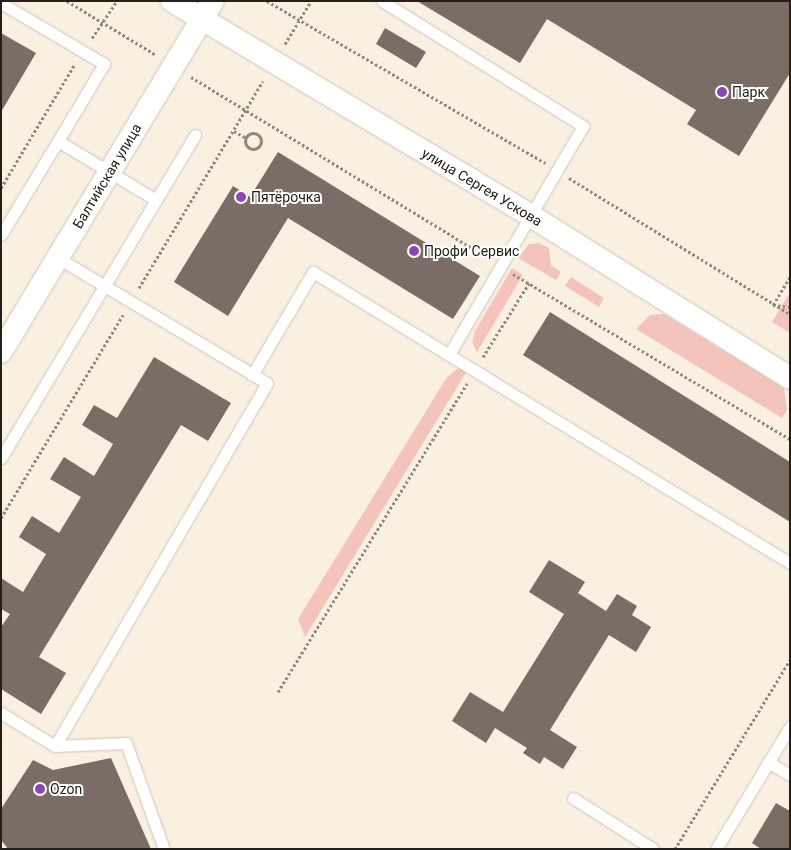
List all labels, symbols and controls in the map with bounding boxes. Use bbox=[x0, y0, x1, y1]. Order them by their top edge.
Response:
place label: Парк bbox=[732, 84, 765, 100]
marker: Парк bbox=[716, 86, 728, 98]
street label: Балтийская улица bbox=[69, 120, 145, 232]
street label: улица Сергея Ускова bbox=[419, 144, 545, 230]
place label: Пятёрочка bbox=[251, 189, 321, 205]
marker: Пятёрочка bbox=[235, 191, 247, 203]
place label: Профи Сервис bbox=[424, 243, 519, 259]
marker: Профи Сервис bbox=[408, 245, 420, 257]
place label: Ozon bbox=[50, 781, 82, 797]
marker: Ozon bbox=[34, 783, 46, 795]

